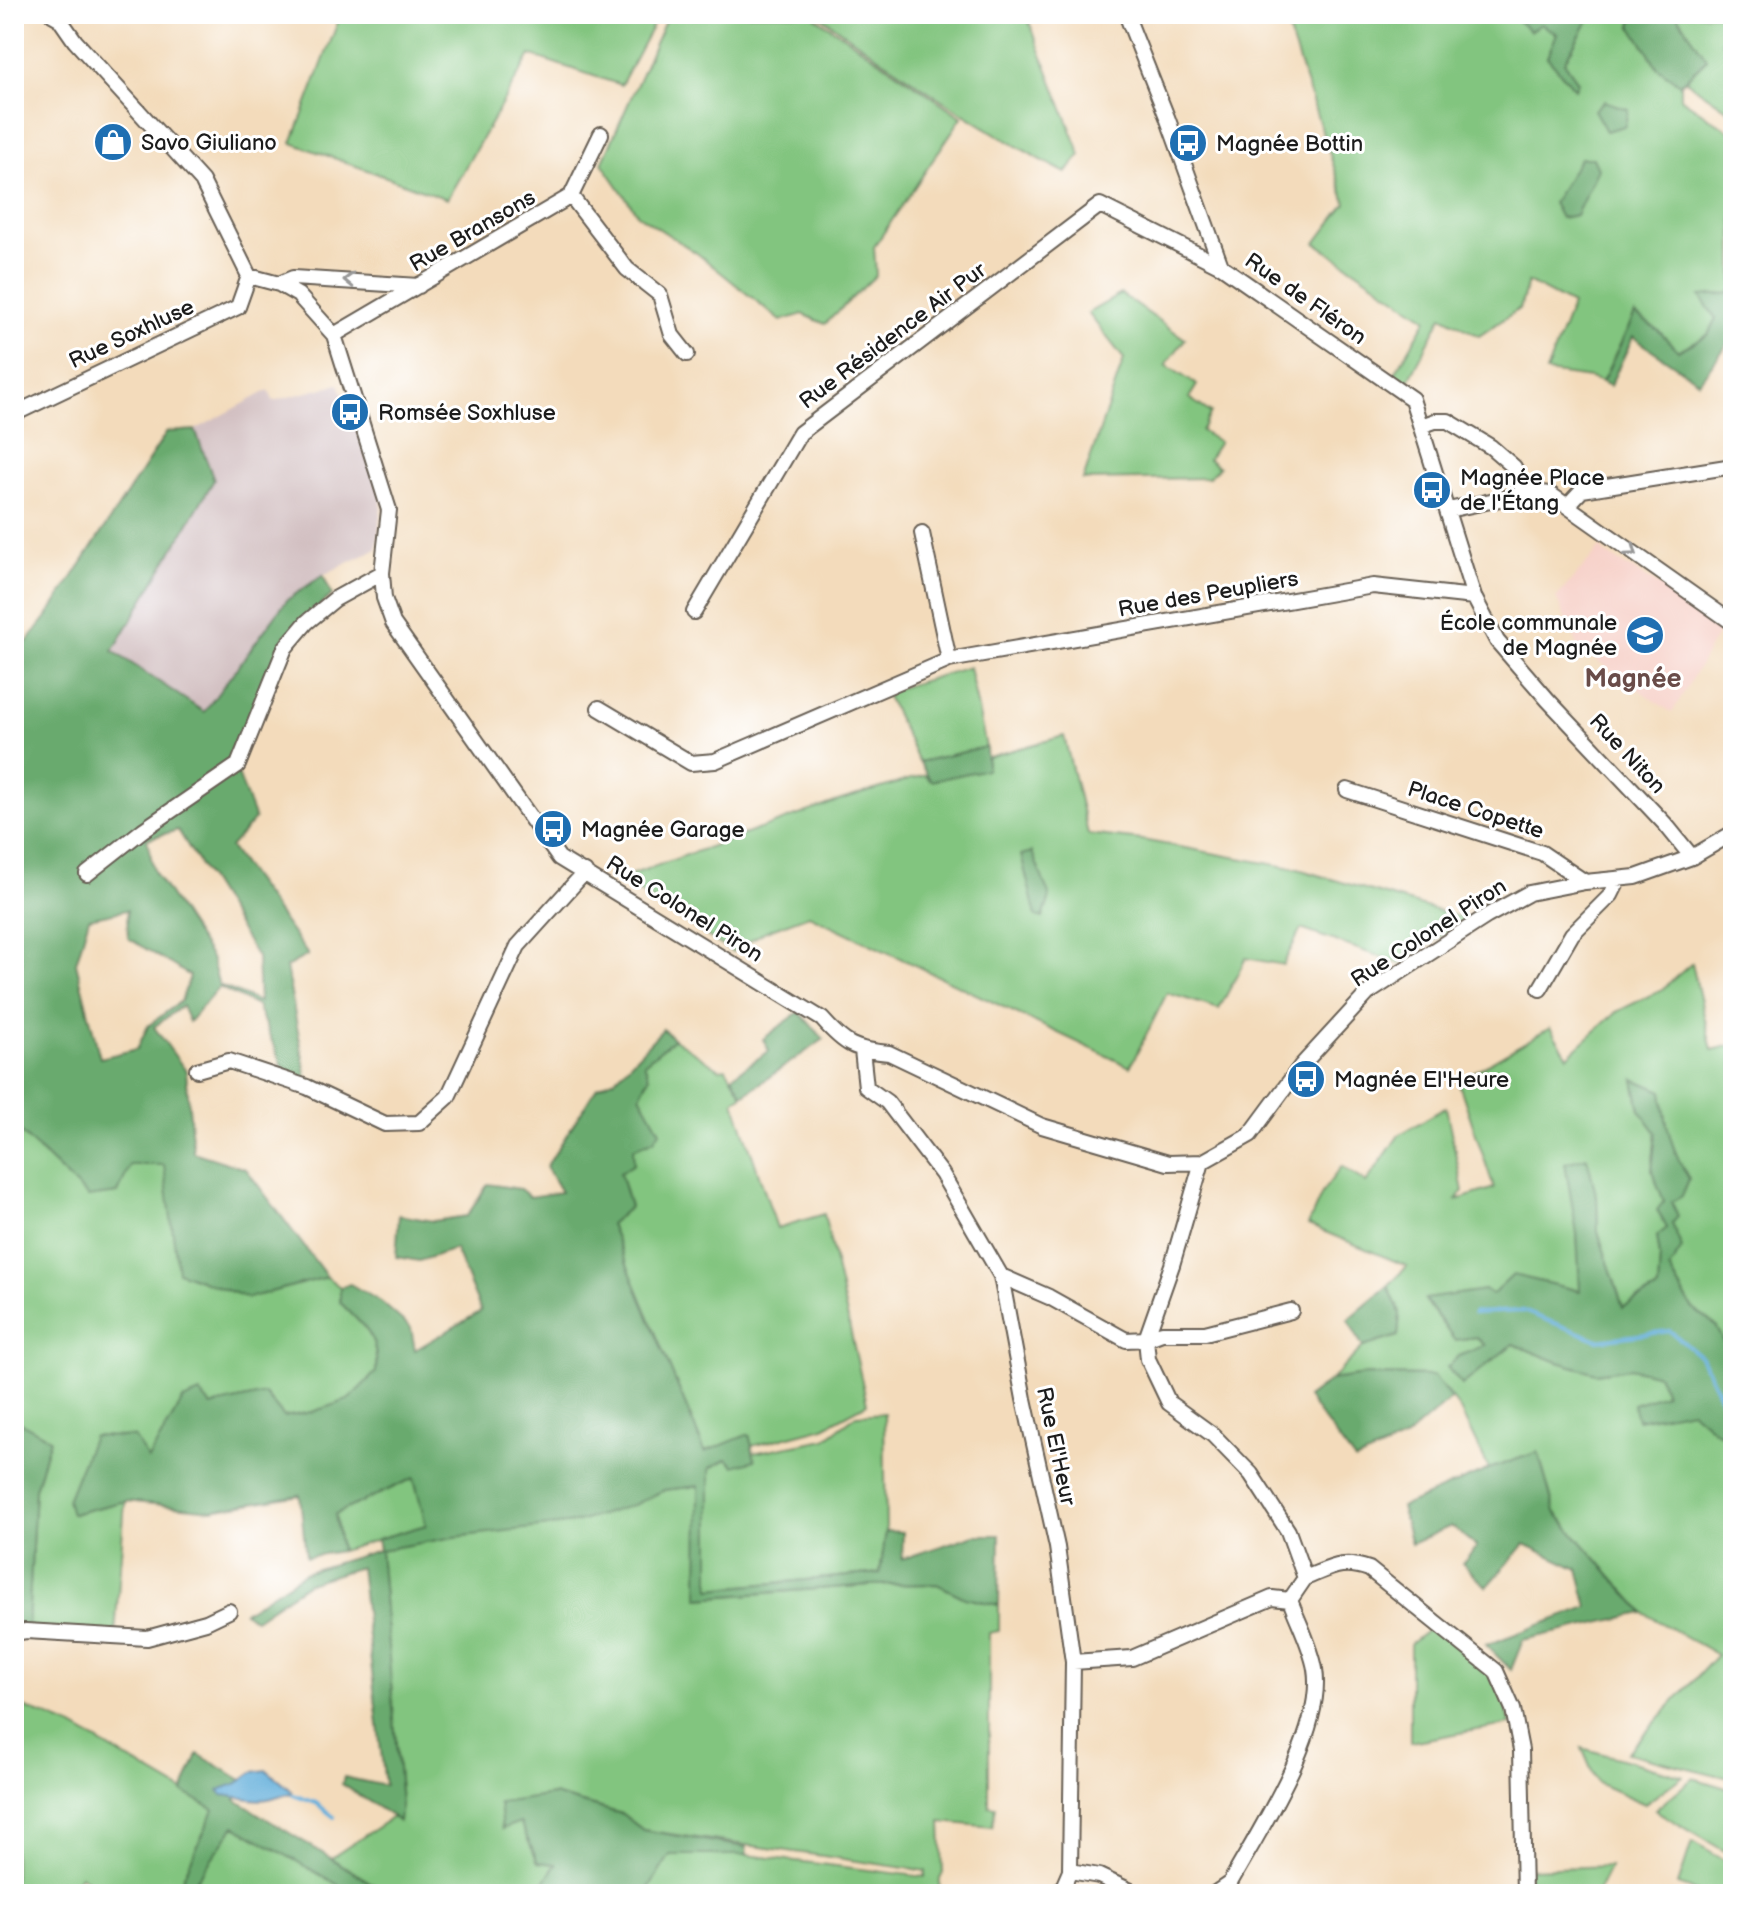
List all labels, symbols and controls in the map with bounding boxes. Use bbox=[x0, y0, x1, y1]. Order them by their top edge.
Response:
shop icon: Savo Giuliano bbox=[92, 121, 134, 163]
bus stop icon: Magnée Bottin bbox=[1167, 122, 1209, 164]
place label: Savo Giuliano bbox=[141, 130, 277, 157]
place label: Magnée Bottin bbox=[1216, 131, 1363, 158]
street label: Rue Bransons bbox=[405, 184, 541, 278]
street label: Rue de Fléron bbox=[1239, 247, 1371, 351]
street label: Rue Résidence Air Pur bbox=[794, 256, 993, 415]
one-way arrow bbox=[342, 272, 355, 289]
street label: Rue Soxhluse bbox=[65, 294, 199, 375]
bus stop icon: Romsée Soxhluse bbox=[329, 391, 371, 433]
place label: Romsée Soxhluse bbox=[378, 400, 556, 427]
place label: Magnée Place de l'Étang bbox=[1460, 465, 1605, 517]
bus stop icon: Magnée Place de l'Étang bbox=[1411, 469, 1453, 511]
one-way arrow bbox=[1623, 541, 1637, 555]
street label: Rue des Peupliers bbox=[1116, 565, 1300, 624]
place label: École communale de Magnée bbox=[1440, 609, 1617, 662]
school or university icon: École communale de Magnée bbox=[1624, 614, 1666, 656]
district label: Magnée bbox=[1585, 664, 1682, 695]
street label: Rue Niton bbox=[1583, 708, 1671, 800]
street label: Place Copette bbox=[1404, 776, 1547, 845]
bus stop icon: Magnée Garage bbox=[532, 808, 574, 850]
place label: Magnée Garage bbox=[581, 817, 744, 844]
street label: Rue Colonel Piron bbox=[601, 850, 768, 968]
street label: Rue Colonel Piron bbox=[1346, 873, 1512, 994]
bus stop icon: Magnée El'Heure bbox=[1285, 1058, 1327, 1100]
place label: Magnée El'Heure bbox=[1334, 1067, 1509, 1094]
street label: Rue El'Heur bbox=[1030, 1385, 1081, 1509]

